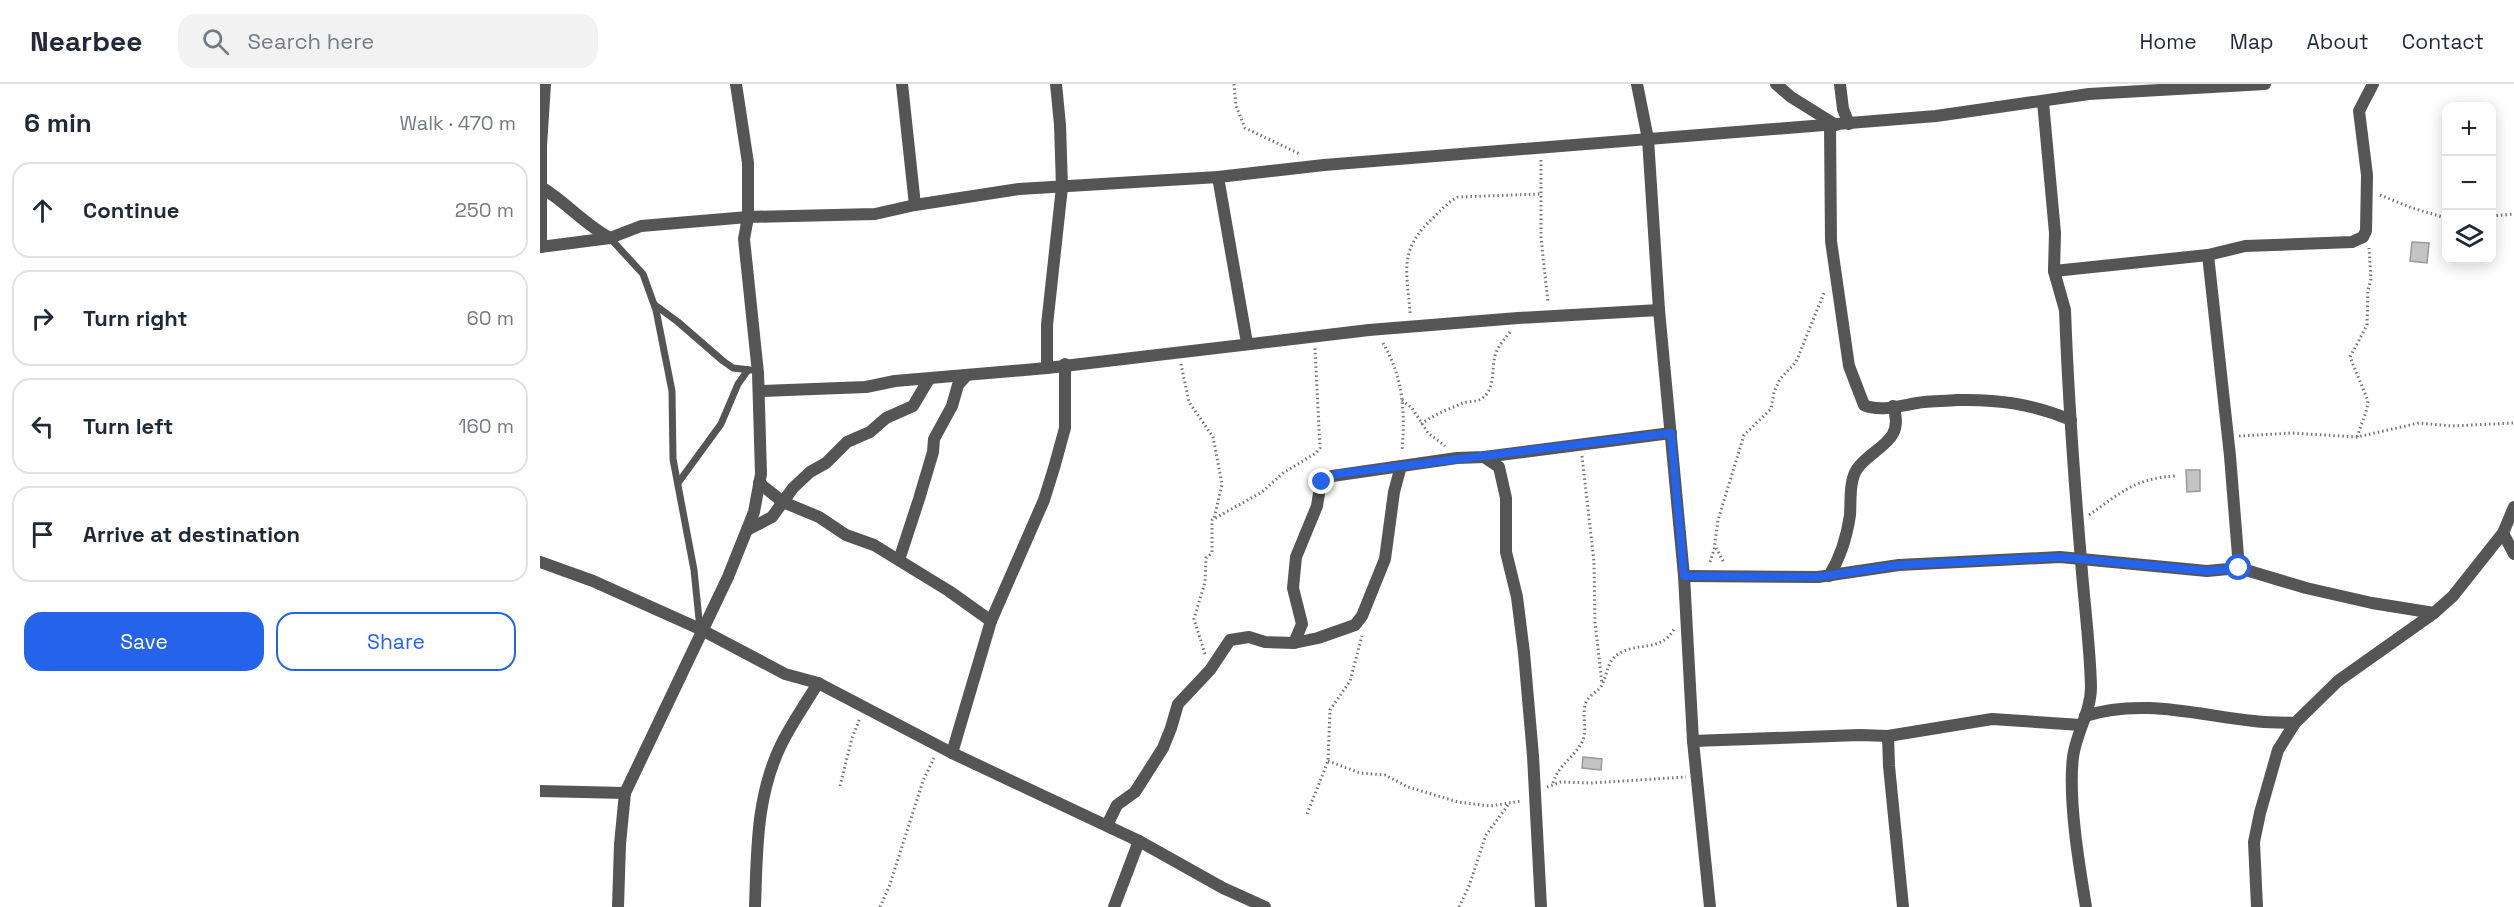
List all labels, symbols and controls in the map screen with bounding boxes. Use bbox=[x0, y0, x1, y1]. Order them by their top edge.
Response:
search box bbox=[178, 14, 598, 68]
text: Nearbee bbox=[30, 23, 142, 59]
icon: search bbox=[199, 25, 232, 58]
text: Search here bbox=[247, 27, 374, 55]
text: Home bbox=[2139, 28, 2197, 55]
text: Map bbox=[2230, 28, 2274, 55]
text: About bbox=[2307, 28, 2369, 55]
text: Contact bbox=[2402, 28, 2484, 55]
map controls bbox=[2442, 102, 2496, 264]
button: + bbox=[2442, 102, 2496, 156]
text: 6 min bbox=[24, 106, 92, 140]
text: Walk · 470 m bbox=[399, 110, 516, 136]
button: − bbox=[2442, 156, 2496, 210]
icon: ahead bbox=[26, 194, 59, 227]
text: Continue bbox=[83, 196, 179, 224]
text: 250 m bbox=[455, 197, 514, 223]
button: layers bbox=[2442, 210, 2496, 264]
icon: right bbox=[26, 302, 59, 335]
text: Turn right bbox=[83, 304, 188, 332]
text: 60 m bbox=[467, 305, 514, 331]
icon: left bbox=[26, 410, 59, 443]
text: Turn left bbox=[83, 412, 173, 440]
text: 160 m bbox=[458, 413, 514, 439]
route end bbox=[1308, 468, 1334, 494]
icon: arrive bbox=[26, 518, 59, 551]
text: Arrive at destination bbox=[83, 520, 300, 548]
route start bbox=[2225, 554, 2251, 580]
button: Save bbox=[24, 612, 264, 671]
button: Share bbox=[276, 612, 516, 671]

